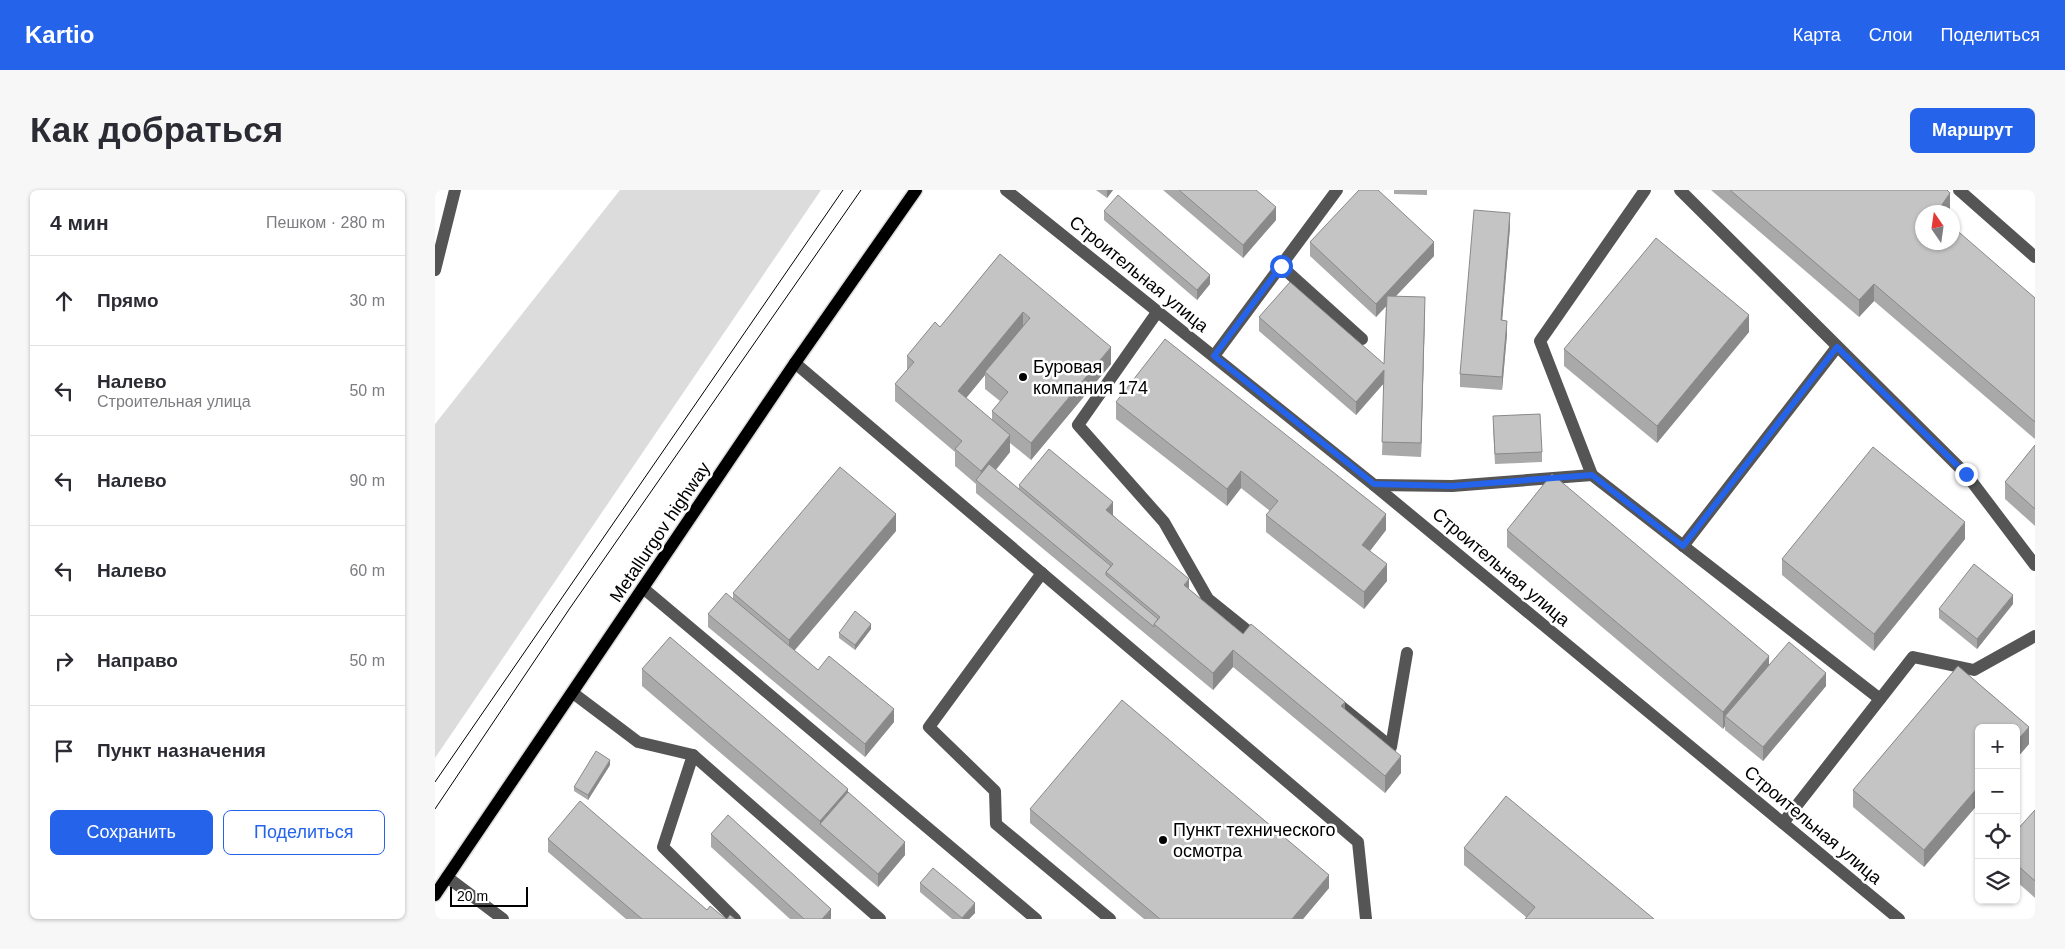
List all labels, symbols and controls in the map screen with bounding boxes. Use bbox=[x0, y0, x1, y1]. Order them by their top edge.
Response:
text: Kartio bbox=[25, 21, 94, 48]
text: Карта bbox=[1793, 25, 1841, 45]
text: Слои bbox=[1869, 25, 1913, 45]
text: Поделиться bbox=[1941, 25, 2040, 45]
button: Маршрут bbox=[1910, 108, 2035, 153]
text: Как добраться bbox=[30, 110, 283, 149]
north arrow bbox=[1915, 205, 1960, 250]
text: 4 мин bbox=[50, 211, 109, 234]
street label: Строительная улица bbox=[1066, 212, 1213, 337]
text: Пешком · 280 m bbox=[266, 214, 385, 231]
route start bbox=[1270, 255, 1293, 278]
icon: ahead bbox=[50, 287, 78, 315]
text: Прямо bbox=[97, 290, 159, 311]
text: 30 m bbox=[349, 292, 385, 309]
place label: Буровая компания 174 bbox=[1033, 357, 1148, 398]
text: Налево bbox=[97, 371, 167, 392]
marker: Буровая компания 174 bbox=[1017, 371, 1029, 383]
icon: left bbox=[50, 377, 78, 405]
text: 50 m bbox=[349, 382, 385, 399]
text: Строительная улица bbox=[97, 393, 251, 410]
street label: Metallurgov highway bbox=[606, 458, 714, 606]
route end bbox=[1955, 463, 1978, 486]
icon: left bbox=[50, 467, 78, 495]
text: Налево bbox=[97, 470, 167, 491]
text: 90 m bbox=[349, 472, 385, 489]
street label: Строительная улица bbox=[1428, 504, 1574, 631]
icon: left bbox=[50, 557, 78, 585]
text: Налево bbox=[97, 560, 167, 581]
text: 60 m bbox=[349, 562, 385, 579]
icon: right bbox=[50, 647, 78, 675]
text: Направо bbox=[97, 650, 178, 671]
text: 50 m bbox=[349, 652, 385, 669]
map controls bbox=[1975, 724, 2020, 904]
button: + bbox=[1975, 724, 2020, 769]
icon: arrive bbox=[50, 737, 78, 765]
text: Пункт назначения bbox=[97, 740, 266, 761]
street label: Строительная улица bbox=[1740, 762, 1886, 889]
button: − bbox=[1975, 769, 2020, 814]
button: Сохранить bbox=[50, 810, 213, 855]
button: Поделиться bbox=[223, 810, 385, 855]
button: locate bbox=[1975, 814, 2020, 859]
place label: Пункт технического осмотра bbox=[1173, 820, 1336, 861]
marker: Пункт технического осмотра bbox=[1157, 834, 1169, 846]
button: layers bbox=[1975, 859, 2020, 904]
scale bar bbox=[450, 884, 527, 907]
text: 20 m bbox=[457, 888, 488, 904]

